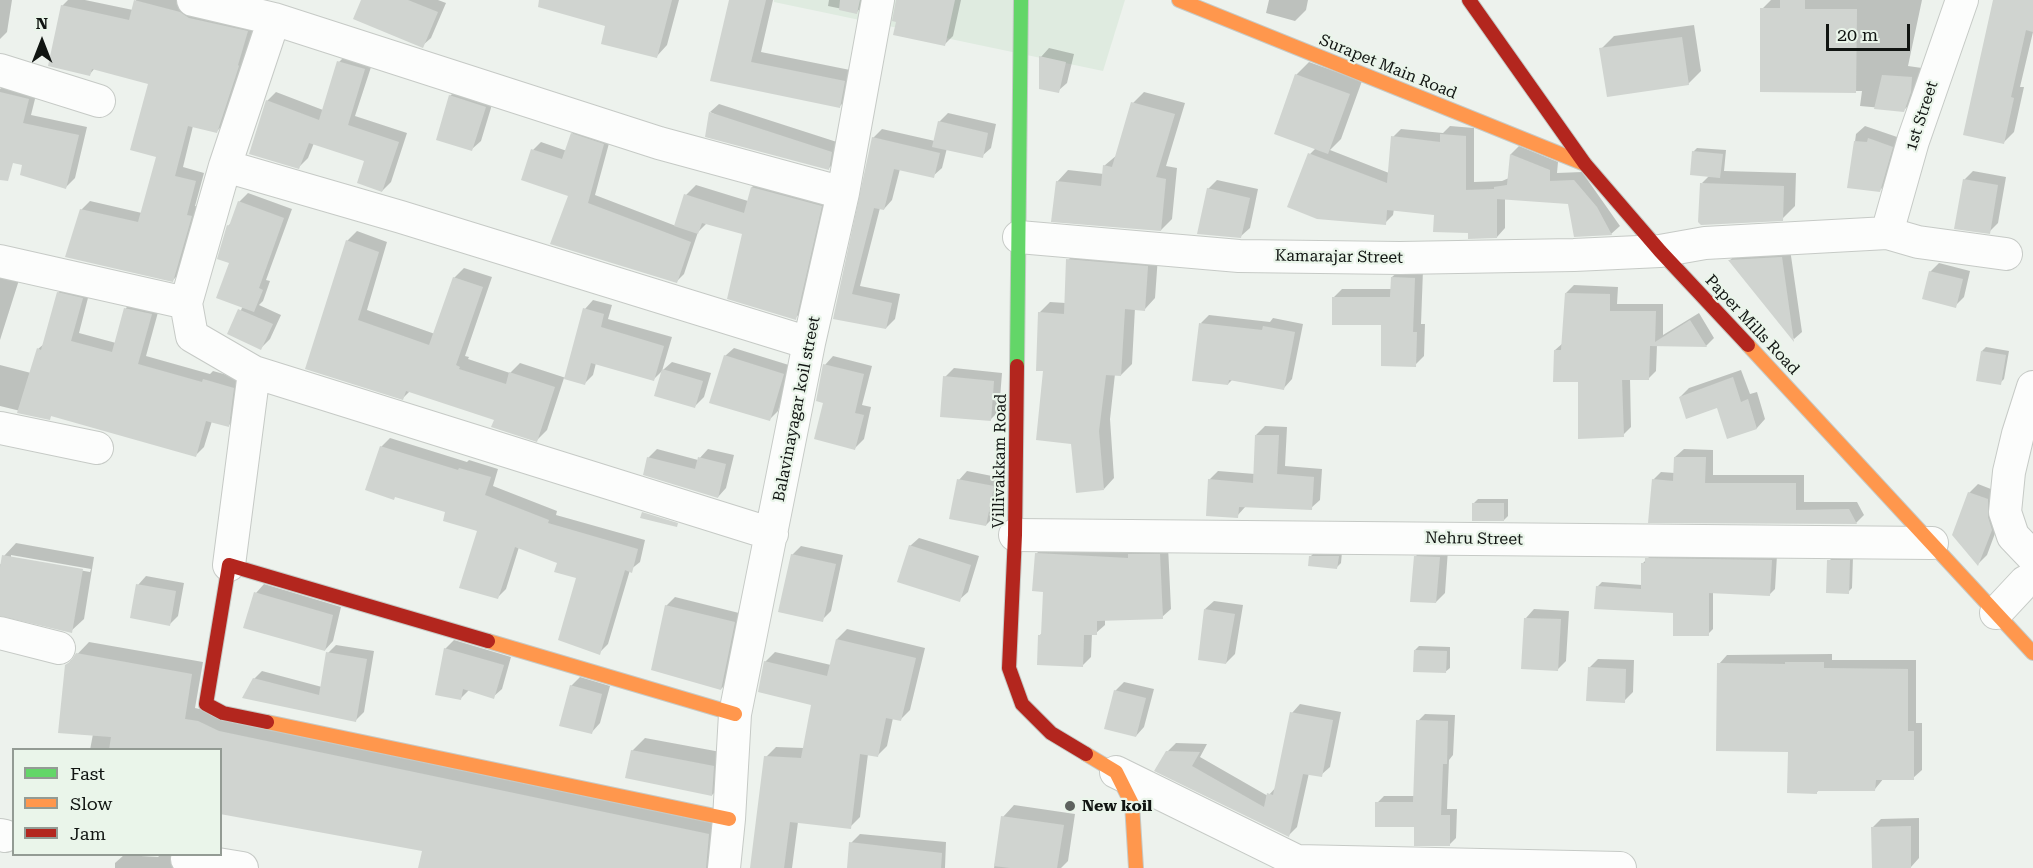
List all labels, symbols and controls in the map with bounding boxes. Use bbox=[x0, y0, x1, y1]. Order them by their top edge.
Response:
north arrow bbox=[12, 12, 72, 72]
scale bar bbox=[1829, 12, 1913, 50]
text: N bbox=[36, 14, 48, 33]
text: 20 m bbox=[1837, 24, 1878, 45]
street label: Surapet Main Road bbox=[1316, 31, 1460, 103]
street label: 1st Street bbox=[1902, 79, 1942, 153]
street label: Kamarajar Street bbox=[1275, 246, 1403, 268]
street label: Paper Mills Road bbox=[1701, 271, 1803, 379]
street label: Balavinayagar koil street bbox=[770, 315, 824, 503]
street label: Villivakkam Road bbox=[989, 393, 1011, 529]
street label: Nehru Street bbox=[1425, 529, 1523, 549]
legend bbox=[12, 748, 222, 856]
text: Fast bbox=[70, 763, 105, 784]
text: Slow bbox=[70, 793, 112, 814]
place label: New koil bbox=[1082, 796, 1152, 816]
marker: New koil bbox=[1063, 799, 1077, 813]
text: Jam bbox=[70, 823, 106, 844]

